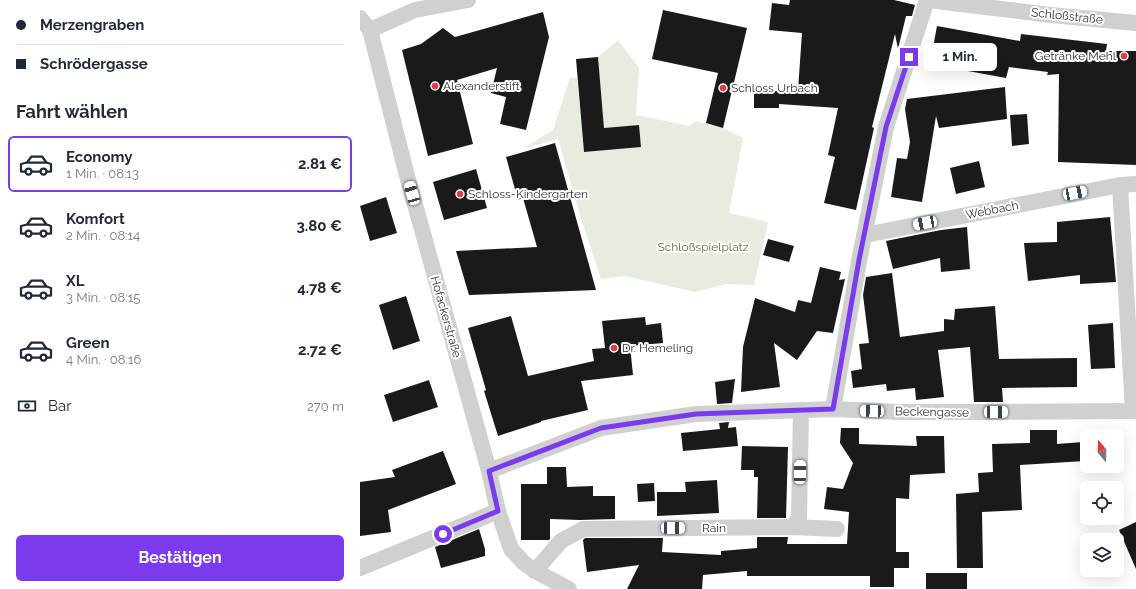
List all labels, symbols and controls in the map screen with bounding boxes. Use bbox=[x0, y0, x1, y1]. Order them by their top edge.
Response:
street label: Schloßstraße bbox=[1030, 5, 1104, 27]
text: Merzengraben bbox=[40, 16, 144, 34]
callout: 1 Min. bbox=[923, 43, 997, 71]
route end bbox=[900, 48, 918, 66]
text: 1 Min. bbox=[943, 49, 977, 64]
place label: Getränke Mehl bbox=[1035, 49, 1117, 63]
marker: Getränke Mehl bbox=[1119, 51, 1129, 61]
text: Schrödergasse bbox=[40, 55, 148, 73]
place label: Alexanderstift bbox=[443, 79, 520, 93]
marker: Alexanderstift bbox=[430, 81, 440, 91]
place label: Schloss Urbach bbox=[731, 81, 818, 95]
marker: Schloss Urbach bbox=[718, 83, 728, 93]
text: Fahrt wählen bbox=[16, 101, 128, 122]
icon: car bbox=[18, 146, 54, 182]
text: Economy bbox=[66, 148, 133, 166]
text: 2.81 € bbox=[298, 155, 342, 173]
text: 1 Min. · 08:13 bbox=[66, 166, 139, 181]
car bbox=[403, 180, 421, 206]
car bbox=[1062, 185, 1088, 201]
place label: Schloss-Kindergarten bbox=[468, 187, 588, 201]
marker: Schloss-Kindergarten bbox=[455, 189, 465, 199]
street label: Webbach bbox=[964, 198, 1020, 222]
icon: car bbox=[18, 208, 54, 244]
text: Komfort bbox=[66, 210, 125, 228]
car bbox=[912, 215, 938, 231]
text: 3.80 € bbox=[296, 217, 342, 235]
text: 2 Min. · 08:14 bbox=[66, 228, 140, 243]
park label: Schloßspielplatz bbox=[657, 240, 749, 254]
icon: car bbox=[18, 270, 54, 306]
text: XL bbox=[66, 272, 84, 290]
street label: Hofackerstraße bbox=[428, 275, 464, 359]
text: 4.78 € bbox=[297, 279, 342, 297]
text: 3 Min. · 08:15 bbox=[66, 290, 140, 305]
icon: car bbox=[18, 332, 54, 368]
text: Green bbox=[66, 334, 110, 352]
text: 2.72 € bbox=[298, 341, 342, 359]
place label: Dr. Hemeling bbox=[622, 341, 693, 355]
marker: Dr. Hemeling bbox=[609, 343, 619, 353]
text: 4 Min. · 08:16 bbox=[66, 352, 141, 367]
icon: cash bbox=[16, 395, 38, 417]
text: Bar bbox=[48, 397, 71, 415]
text: 270 m bbox=[307, 399, 344, 414]
street label: Beckengasse bbox=[895, 404, 969, 420]
car bbox=[860, 405, 884, 417]
car bbox=[984, 406, 1008, 418]
north arrow bbox=[1080, 429, 1124, 473]
map controls bbox=[1080, 429, 1124, 577]
car bbox=[794, 460, 806, 484]
button: locate bbox=[1080, 481, 1124, 525]
street label: Rain bbox=[702, 521, 726, 535]
car bbox=[661, 522, 685, 534]
route start bbox=[434, 525, 452, 543]
button: layers bbox=[1080, 533, 1124, 577]
button: Bestätigen bbox=[16, 535, 344, 581]

